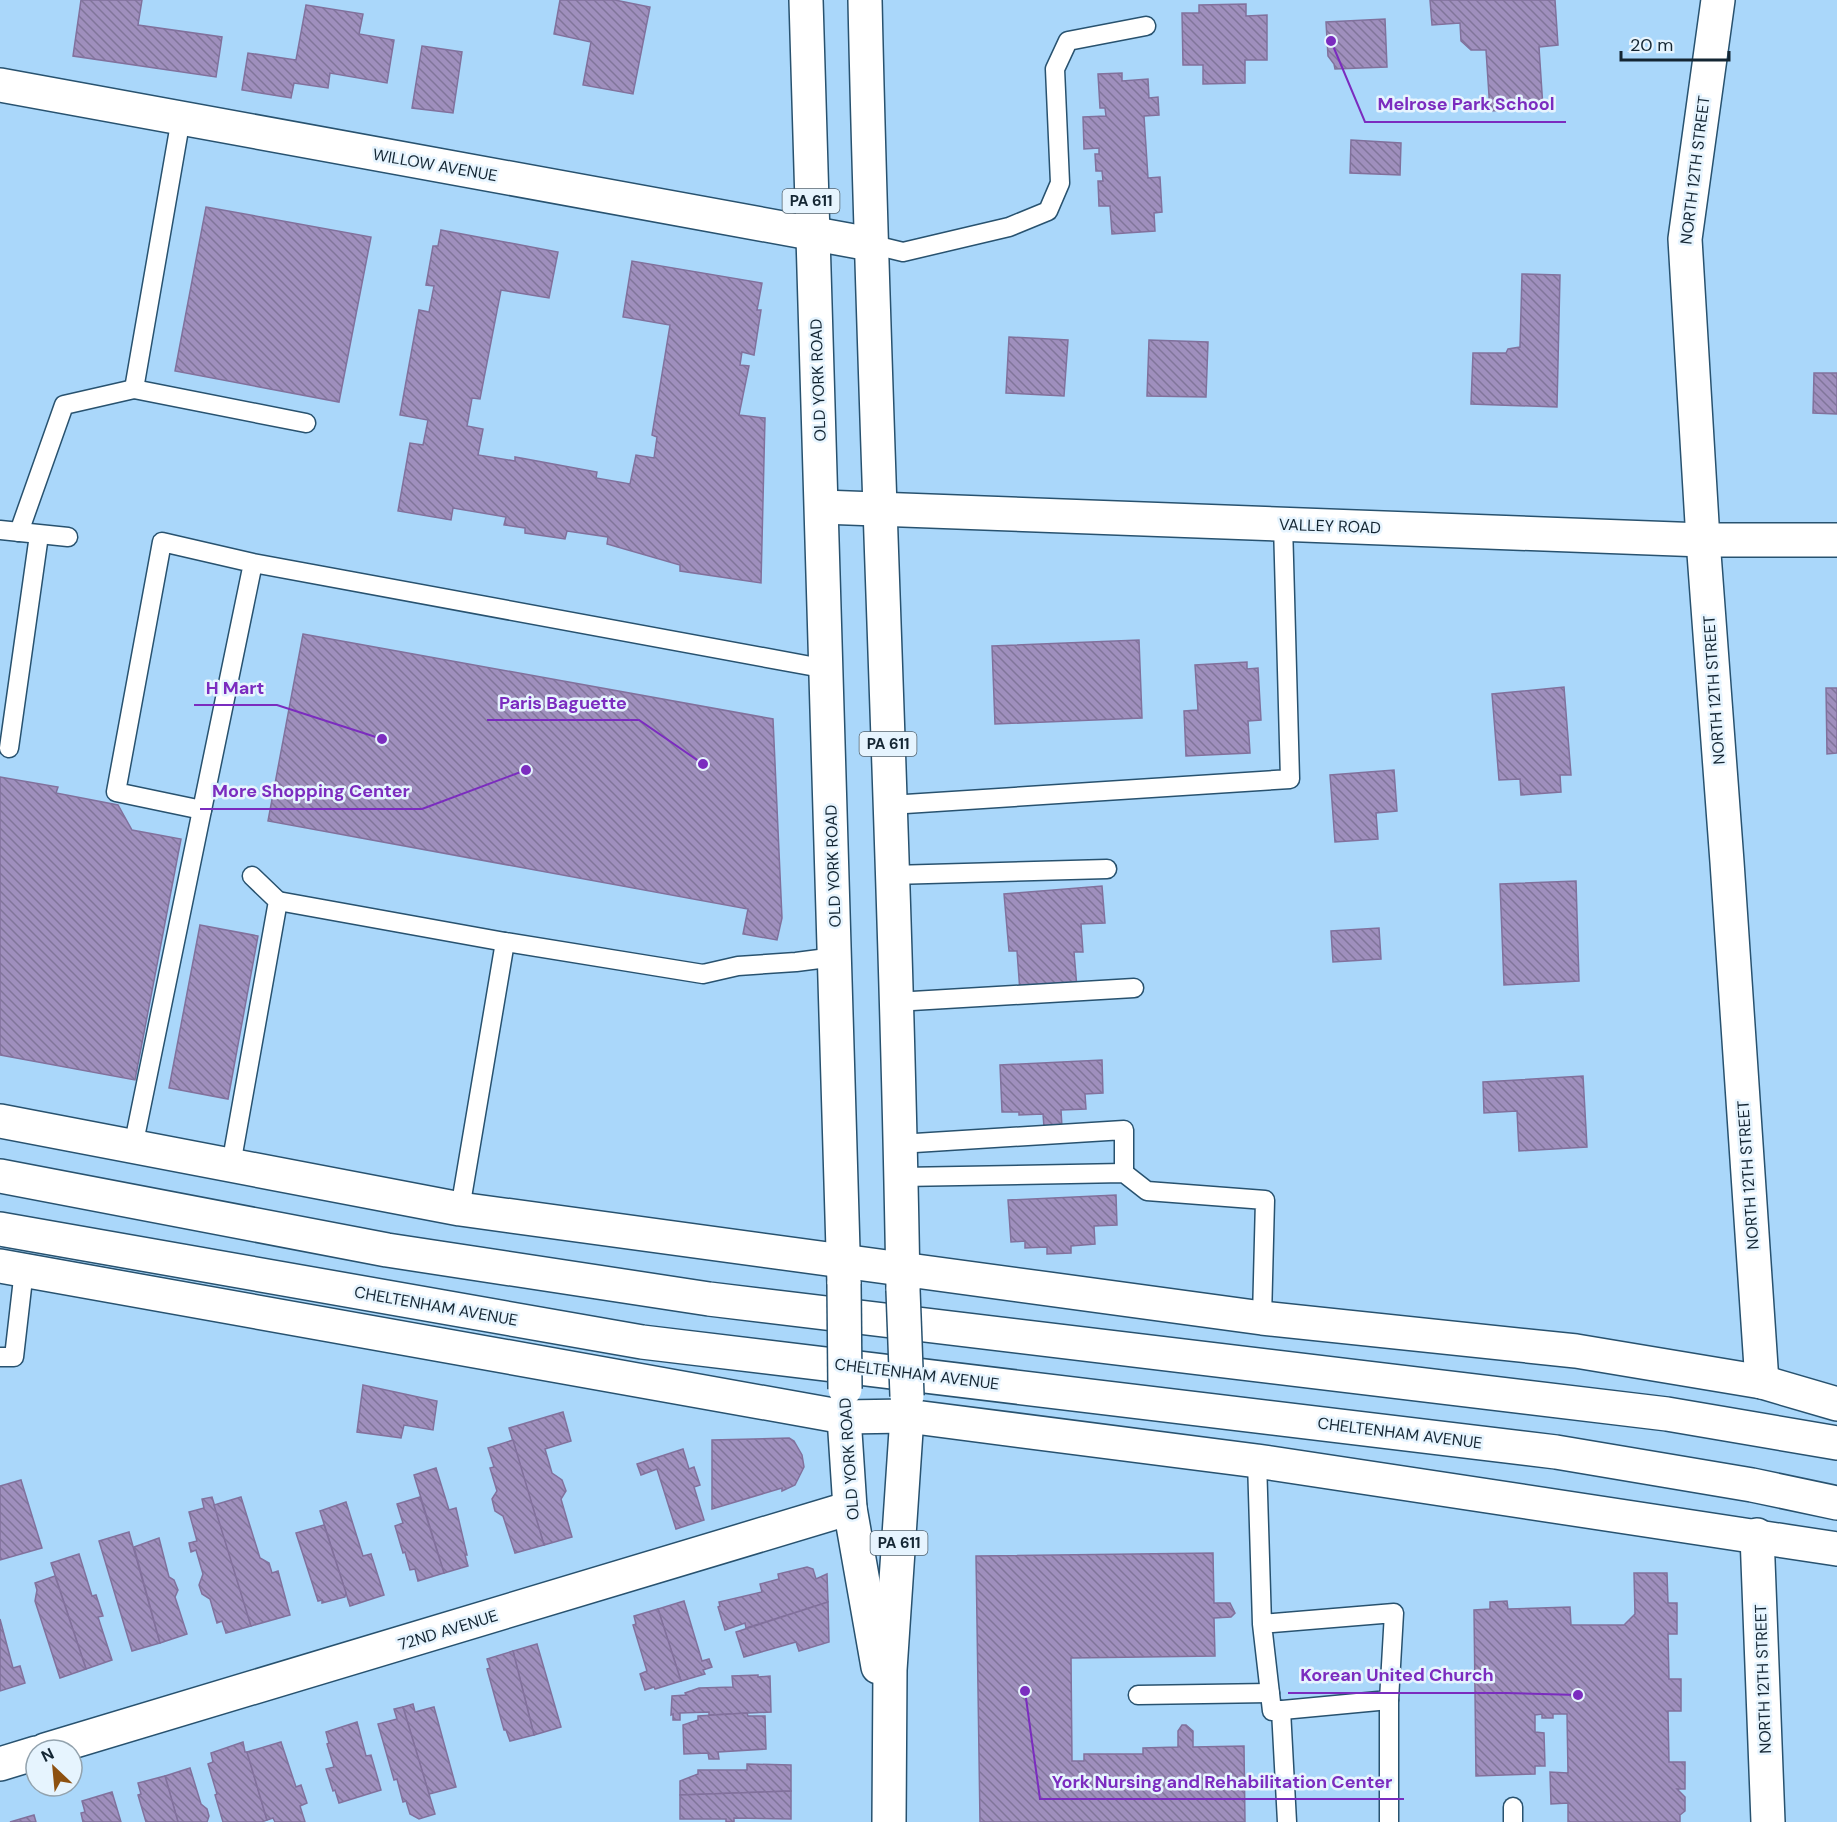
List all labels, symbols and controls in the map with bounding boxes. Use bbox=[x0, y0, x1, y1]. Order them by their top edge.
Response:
scale bar bbox=[1621, 24, 1729, 62]
text: 20 m bbox=[1630, 33, 1673, 57]
callout: Melrose Park School bbox=[1365, 86, 1566, 122]
text: Melrose Park School bbox=[1377, 92, 1555, 116]
street label: NORTH 12TH STREET bbox=[1675, 94, 1715, 246]
street label: WILLOW AVENUE bbox=[371, 144, 499, 186]
road number: PA 611 bbox=[782, 189, 840, 213]
street label: OLD YORK ROAD bbox=[805, 318, 831, 442]
street label: VALLEY ROAD bbox=[1279, 514, 1381, 538]
street label: NORTH 12TH STREET bbox=[1698, 615, 1730, 765]
callout: H Mart bbox=[194, 669, 277, 705]
text: H Mart bbox=[206, 676, 264, 700]
callout: Paris Baguette bbox=[487, 684, 639, 720]
text: Paris Baguette bbox=[499, 691, 627, 715]
road number: PA 611 bbox=[860, 732, 916, 756]
callout: More Shopping Center bbox=[200, 773, 422, 809]
text: More Shopping Center bbox=[212, 779, 410, 803]
street label: OLD YORK ROAD bbox=[820, 804, 846, 928]
street label: NORTH 12TH STREET bbox=[1732, 1100, 1764, 1250]
street label: CHELTENHAM AVENUE bbox=[353, 1281, 519, 1331]
street label: CHELTENHAM AVENUE bbox=[833, 1353, 1001, 1395]
street label: OLD YORK ROAD bbox=[834, 1397, 864, 1521]
street label: CHELTENHAM AVENUE bbox=[1316, 1412, 1484, 1454]
road number: PA 611 bbox=[870, 1531, 928, 1555]
street label: NORTH 12TH STREET bbox=[1750, 1604, 1776, 1754]
street label: 72ND AVENUE bbox=[396, 1605, 500, 1655]
callout: Korean United Church bbox=[1288, 1657, 1506, 1693]
text: Korean United Church bbox=[1300, 1663, 1494, 1687]
north arrow bbox=[24, 1738, 84, 1798]
text: N bbox=[38, 1743, 57, 1767]
callout: York Nursing and Rehabilitation Center bbox=[1040, 1763, 1404, 1799]
text: York Nursing and Rehabilitation Center bbox=[1052, 1770, 1392, 1794]

